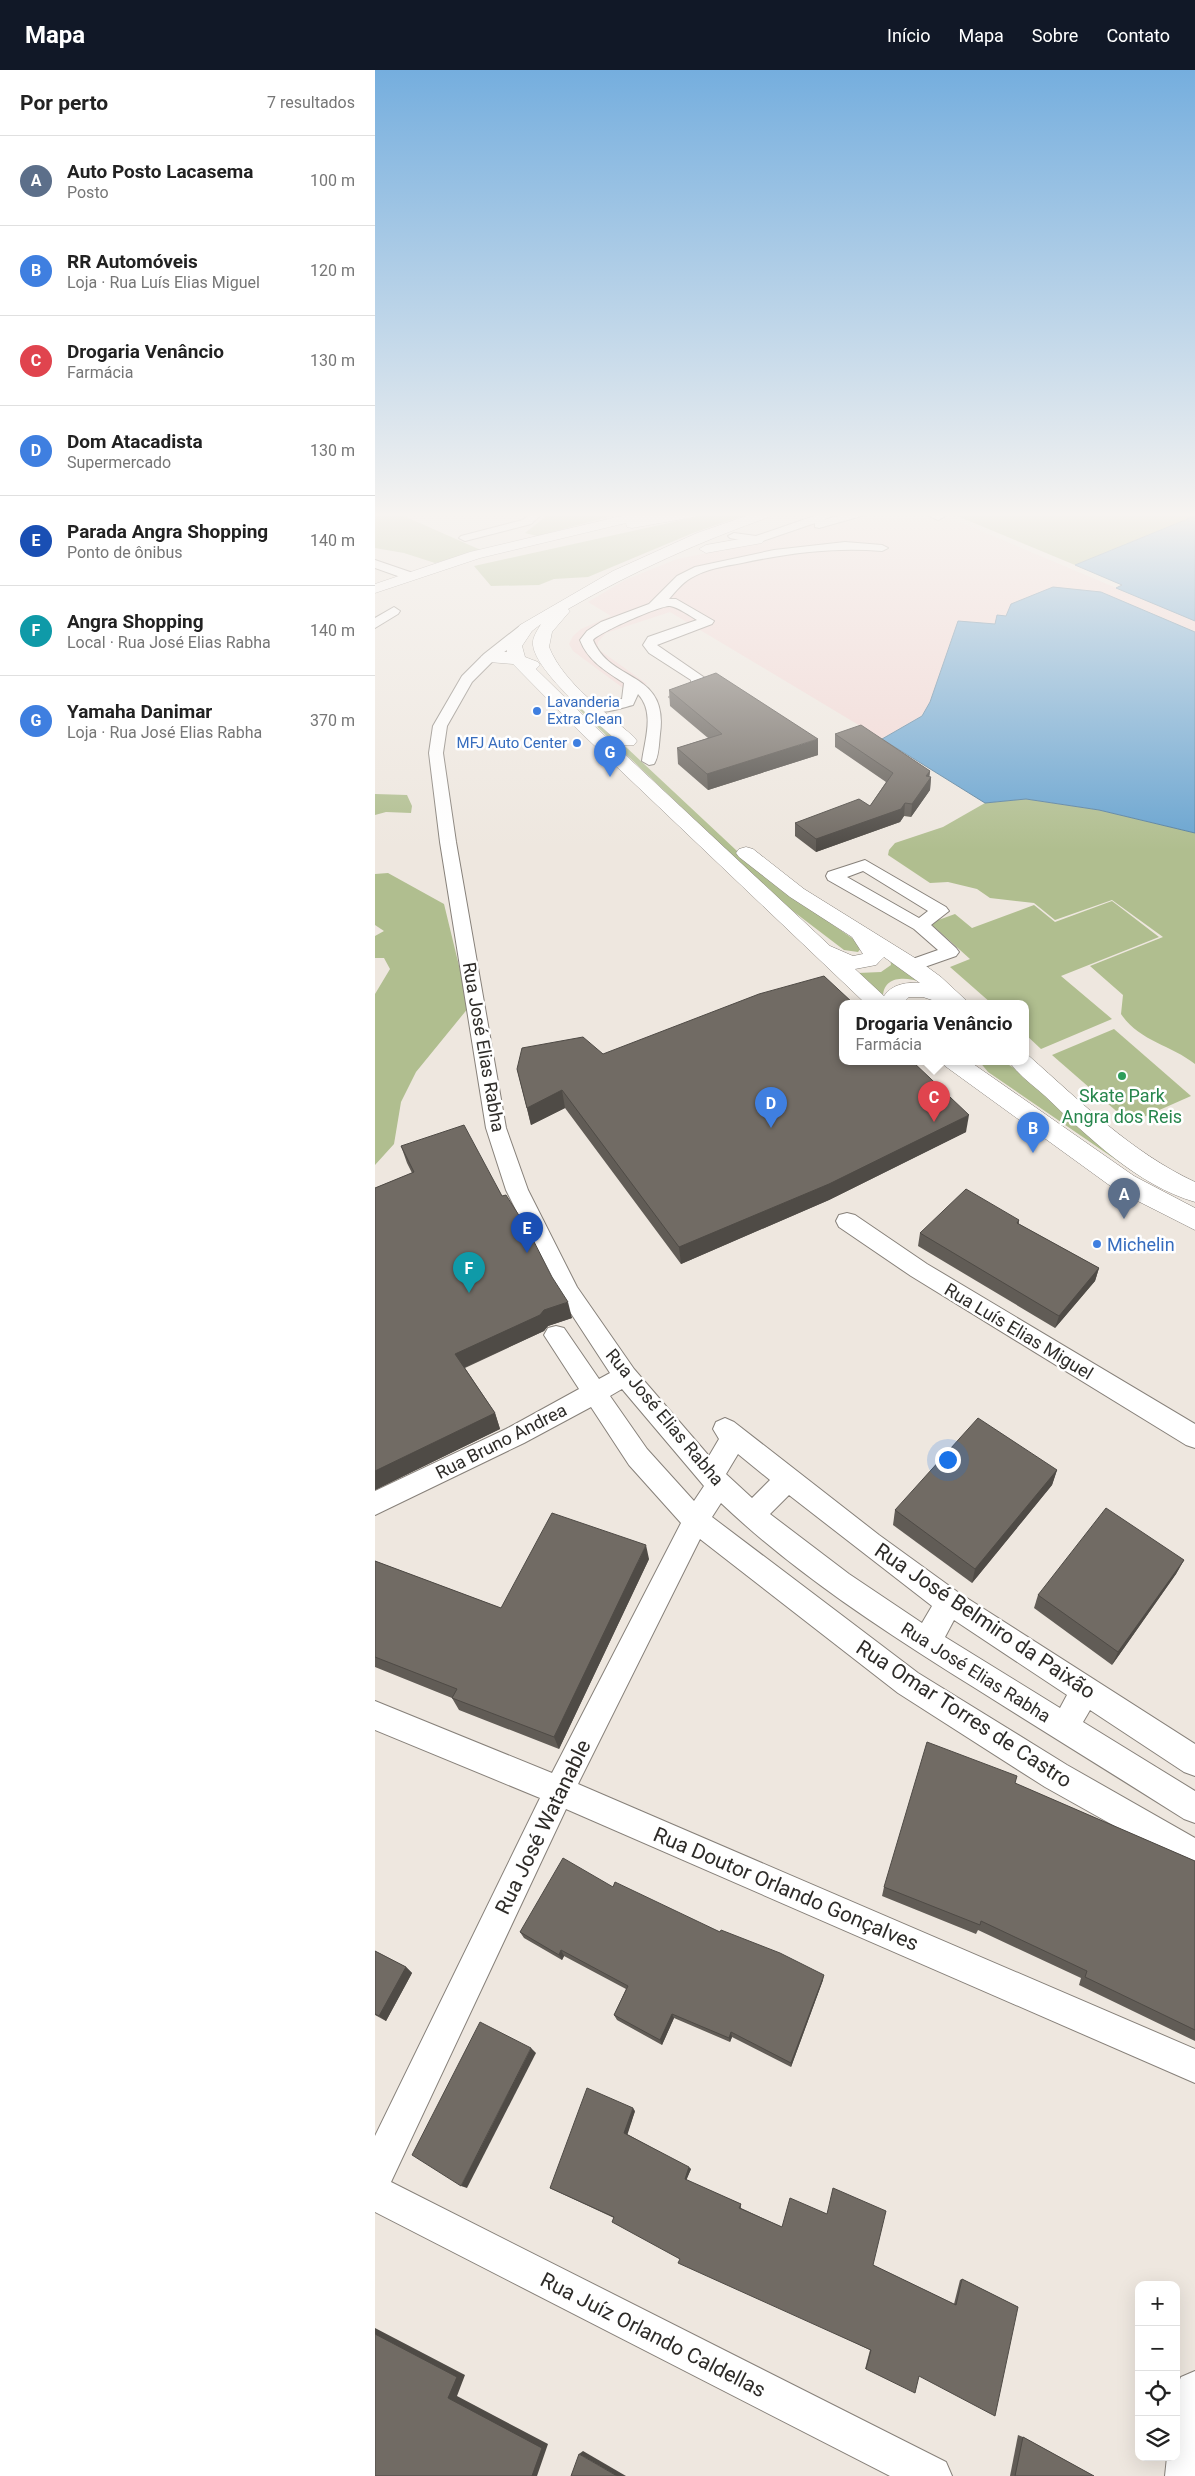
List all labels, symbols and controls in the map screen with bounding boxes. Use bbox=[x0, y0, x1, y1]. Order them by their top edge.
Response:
text: Mapa bbox=[25, 21, 85, 49]
text: Início bbox=[887, 25, 930, 46]
text: Mapa bbox=[958, 25, 1004, 46]
text: Sobre bbox=[1032, 25, 1078, 46]
text: Contato bbox=[1106, 25, 1170, 46]
text: Por perto bbox=[20, 91, 108, 115]
text: 7 resultados bbox=[267, 93, 355, 112]
text: Auto Posto Lacasema bbox=[67, 160, 253, 183]
text: A bbox=[31, 171, 41, 190]
text: 100 m bbox=[310, 171, 355, 190]
text: Posto bbox=[67, 183, 109, 202]
text: RR Automóveis bbox=[67, 250, 198, 273]
text: B bbox=[31, 261, 41, 280]
text: 120 m bbox=[310, 261, 355, 280]
text: Loja · Rua Luís Elias Miguel bbox=[67, 273, 260, 292]
text: Drogaria Venâncio bbox=[67, 340, 224, 363]
text: C bbox=[31, 351, 41, 370]
text: 130 m bbox=[310, 351, 355, 370]
text: Farmácia bbox=[67, 363, 133, 382]
text: Dom Atacadista bbox=[67, 430, 203, 453]
text: D bbox=[31, 441, 41, 460]
text: 130 m bbox=[310, 441, 355, 460]
text: Supermercado bbox=[67, 453, 171, 472]
text: Parada Angra Shopping bbox=[67, 520, 268, 543]
text: E bbox=[32, 531, 41, 550]
text: 140 m bbox=[310, 531, 355, 550]
text: Ponto de ônibus bbox=[67, 543, 183, 562]
text: Angra Shopping bbox=[67, 610, 203, 633]
text: F bbox=[32, 621, 40, 640]
text: 140 m bbox=[310, 621, 355, 640]
text: Local · Rua José Elias Rabha bbox=[67, 633, 271, 652]
place label: Lavanderia Extra Clean bbox=[547, 693, 622, 728]
text: Yamaha Danimar bbox=[67, 700, 212, 723]
marker: Lavanderia Extra Clean bbox=[531, 705, 543, 717]
text: G bbox=[31, 711, 41, 730]
text: 370 m bbox=[310, 711, 355, 730]
text: Loja · Rua José Elias Rabha bbox=[67, 723, 262, 742]
place label: MFJ Auto Center bbox=[457, 734, 567, 752]
pin: G bbox=[594, 736, 626, 777]
marker: MFJ Auto Center bbox=[571, 737, 583, 749]
street label: Rua José Elias Rabha bbox=[459, 960, 509, 1134]
popup bbox=[839, 1000, 1029, 1065]
text: Drogaria Venâncio bbox=[855, 1012, 1013, 1035]
text: Farmácia bbox=[855, 1035, 922, 1054]
marker: Skate Park Angra dos Reis bbox=[1116, 1070, 1128, 1082]
pin: C bbox=[918, 1081, 950, 1122]
place label: Skate Park Angra dos Reis bbox=[1062, 1085, 1182, 1127]
pin: D bbox=[755, 1087, 787, 1128]
pin: B bbox=[1017, 1112, 1049, 1153]
pin: A bbox=[1108, 1178, 1140, 1219]
pin: E bbox=[511, 1212, 543, 1253]
place label: Michelin bbox=[1107, 1234, 1175, 1255]
marker: Michelin bbox=[1091, 1238, 1103, 1250]
pin: F bbox=[453, 1252, 485, 1293]
street label: Rua Luís Elias Miguel bbox=[941, 1278, 1097, 1384]
street label: Rua José Elias Rabha bbox=[602, 1344, 728, 1490]
street label: Rua Bruno Andrea bbox=[432, 1399, 570, 1483]
your location bbox=[935, 1447, 961, 1473]
street label: Rua José Belmiro da Paixão bbox=[870, 1538, 1100, 1704]
street label: Rua José Elias Rabha bbox=[898, 1618, 1054, 1726]
street label: Rua Omar Torres de Castro bbox=[852, 1635, 1076, 1793]
street label: Rua José Watanable bbox=[490, 1736, 596, 1918]
street label: Rua Doutor Orlando Gonçalves bbox=[650, 1822, 922, 1956]
street label: Rua Juíz Orlando Caldellas bbox=[536, 2268, 770, 2402]
map controls bbox=[1135, 2281, 1180, 2461]
button: + bbox=[1135, 2281, 1180, 2326]
button: − bbox=[1135, 2326, 1180, 2371]
button: locate bbox=[1135, 2371, 1180, 2416]
button: layers bbox=[1135, 2416, 1180, 2461]

